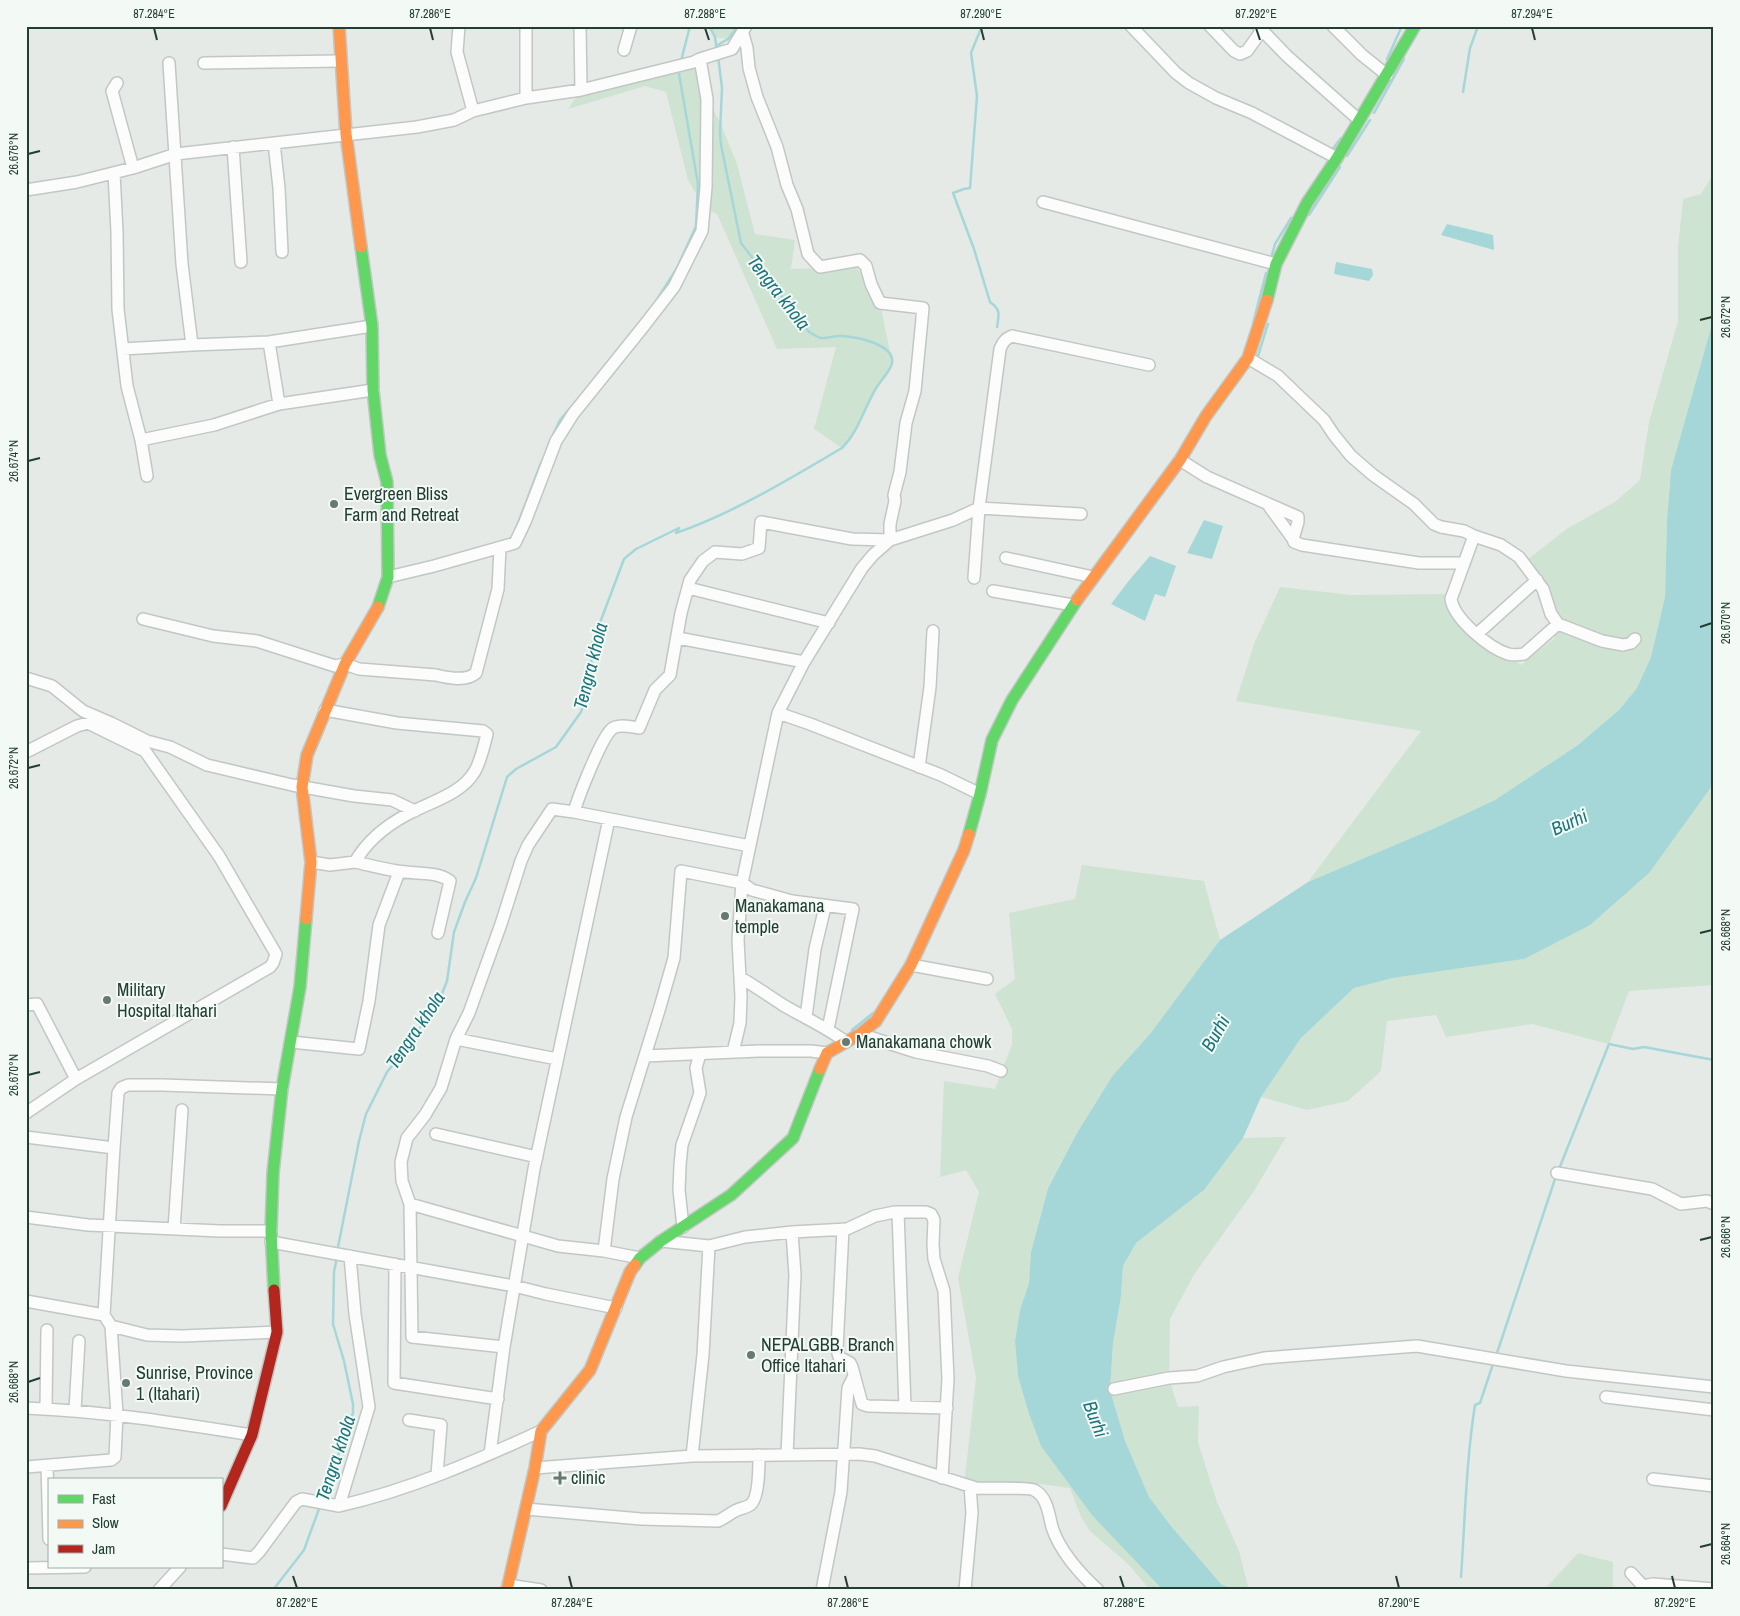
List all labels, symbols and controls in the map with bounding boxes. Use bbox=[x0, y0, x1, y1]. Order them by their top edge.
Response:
text: 87.284°E bbox=[133, 6, 175, 22]
text: 87.286°E bbox=[409, 6, 451, 22]
text: 87.288°E bbox=[684, 6, 726, 22]
text: 87.290°E bbox=[960, 6, 1002, 22]
text: 87.292°E bbox=[1235, 6, 1277, 22]
text: 87.294°E bbox=[1511, 6, 1553, 22]
text: 26.676°N bbox=[6, 133, 22, 175]
water label: Tengra khola bbox=[741, 249, 817, 335]
text: 26.672°N bbox=[1718, 296, 1734, 338]
text: 26.674°N bbox=[6, 440, 22, 482]
place label: Evergreen Bliss Farm and Retreat bbox=[344, 481, 459, 527]
marker: Evergreen Bliss Farm and Retreat bbox=[328, 498, 340, 510]
text: 26.670°N bbox=[1718, 602, 1734, 644]
water label: Tengra khola bbox=[567, 619, 613, 712]
text: 26.672°N bbox=[6, 747, 22, 789]
water label: Burhi bbox=[1547, 802, 1592, 841]
place label: Manakamana temple bbox=[735, 893, 824, 939]
text: 26.668°N bbox=[1718, 909, 1734, 951]
marker: Manakamana temple bbox=[719, 910, 731, 922]
place label: Military Hospital Itahari bbox=[117, 977, 217, 1023]
water label: Tengra khola bbox=[379, 986, 451, 1074]
marker: Military Hospital Itahari bbox=[101, 994, 113, 1006]
water label: Burhi bbox=[1194, 1010, 1236, 1056]
place label: Manakamana chowk bbox=[856, 1029, 992, 1054]
marker: Manakamana chowk bbox=[840, 1036, 852, 1048]
text: 26.670°N bbox=[6, 1054, 22, 1096]
text: 26.666°N bbox=[1718, 1216, 1734, 1258]
place label: NEPALGBB, Branch Office Itahari bbox=[761, 1332, 894, 1378]
marker: NEPALGBB, Branch Office Itahari bbox=[745, 1349, 757, 1361]
place label: Sunrise, Province 1 (Itahari) bbox=[136, 1360, 253, 1406]
text: 26.668°N bbox=[6, 1361, 22, 1403]
marker: Sunrise, Province 1 (Itahari) bbox=[120, 1377, 132, 1389]
water label: Burhi bbox=[1077, 1397, 1115, 1442]
water label: Tengra khola bbox=[309, 1411, 361, 1504]
place label: clinic bbox=[571, 1465, 605, 1490]
marker: clinic bbox=[553, 1471, 567, 1485]
legend bbox=[48, 1478, 222, 1568]
text: Fast bbox=[92, 1488, 116, 1509]
text: Slow bbox=[92, 1512, 119, 1533]
text: 26.664°N bbox=[1718, 1523, 1734, 1565]
text: Jam bbox=[92, 1538, 115, 1559]
text: 87.282°E bbox=[276, 1595, 318, 1611]
text: 87.284°E bbox=[551, 1595, 593, 1611]
text: 87.286°E bbox=[827, 1595, 869, 1611]
text: 87.288°E bbox=[1103, 1595, 1145, 1611]
text: 87.290°E bbox=[1378, 1595, 1420, 1611]
text: 87.292°E bbox=[1654, 1595, 1696, 1611]

